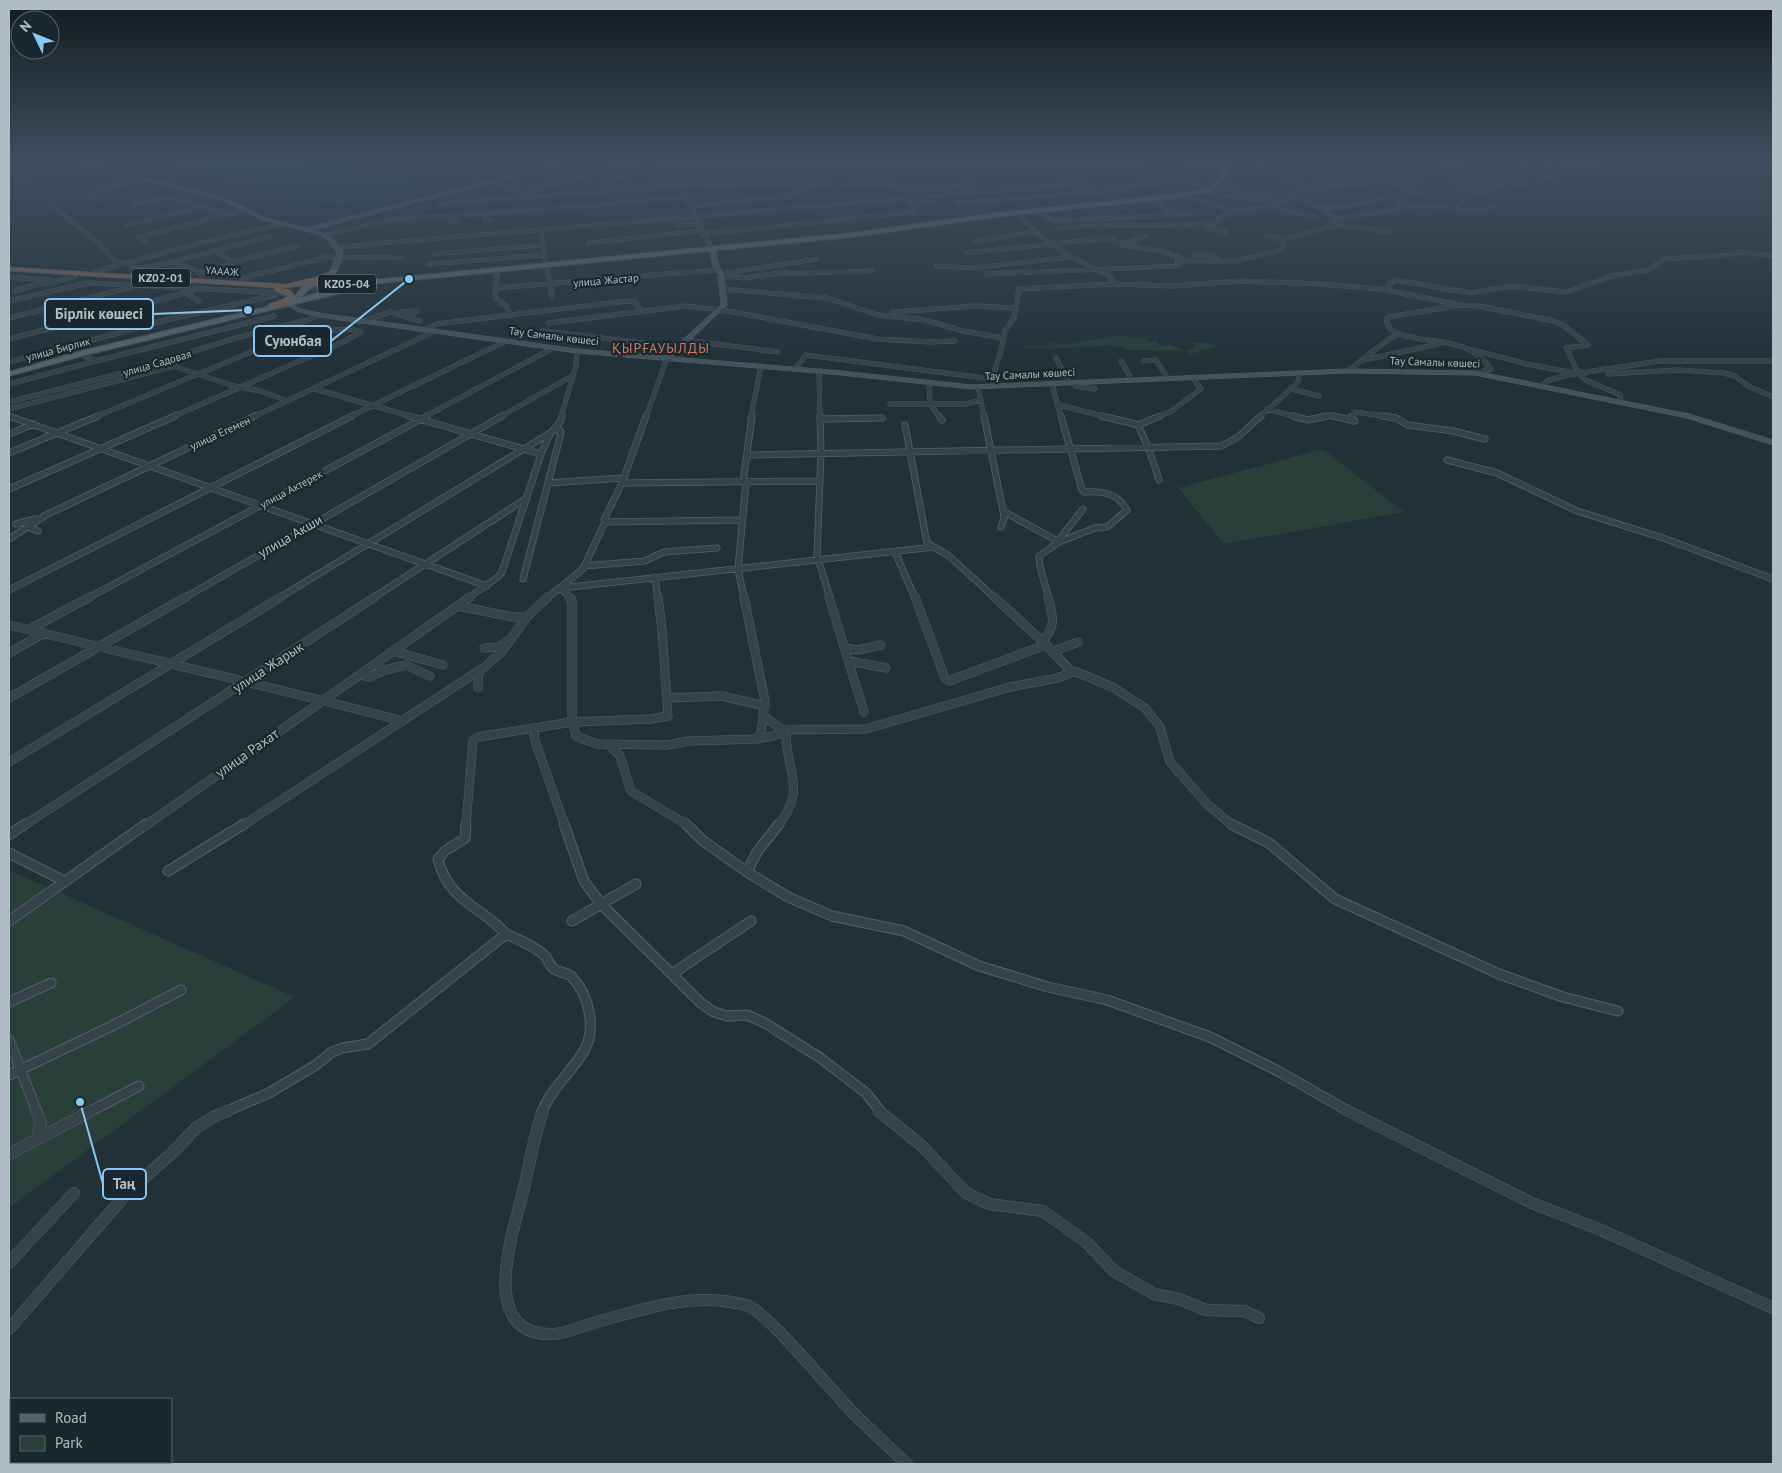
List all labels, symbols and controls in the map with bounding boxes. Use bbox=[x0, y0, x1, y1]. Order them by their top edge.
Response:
north arrow bbox=[10, 10, 60, 60]
text: N bbox=[16, 17, 35, 36]
street label: ҮАААЖ bbox=[205, 263, 239, 279]
road number: KZ02-01 bbox=[132, 268, 190, 288]
street label: улица Жастар bbox=[573, 270, 639, 290]
road number: KZ05-04 bbox=[318, 274, 376, 294]
callout: Бірлік көшесі bbox=[45, 299, 153, 329]
text: Бірлік көшесі bbox=[55, 304, 143, 323]
street label: Тау Самалы көшесі bbox=[508, 324, 600, 348]
callout: Суюнбая bbox=[254, 326, 331, 356]
text: Суюнбая bbox=[264, 331, 322, 350]
street label: улица Бирлик bbox=[24, 334, 92, 364]
district label: ҚЫРҒАУЫЛДЫ bbox=[612, 339, 710, 357]
street label: улица Садовая bbox=[121, 347, 193, 379]
street label: Тау Самалы көшесі bbox=[1390, 353, 1481, 371]
street label: Тау Самалы көшесі bbox=[984, 365, 1076, 383]
street label: улица Егемен bbox=[188, 413, 252, 453]
street label: улица Актерек bbox=[257, 466, 325, 511]
street label: улица Акши bbox=[254, 510, 326, 562]
street label: улица Жарык bbox=[229, 637, 307, 697]
street label: улица Рахат bbox=[212, 724, 283, 781]
callout: Таң bbox=[103, 1169, 146, 1199]
text: Таң bbox=[113, 1174, 136, 1193]
legend bbox=[10, 1398, 172, 1463]
text: Road bbox=[55, 1408, 87, 1427]
text: Park bbox=[55, 1433, 83, 1452]

